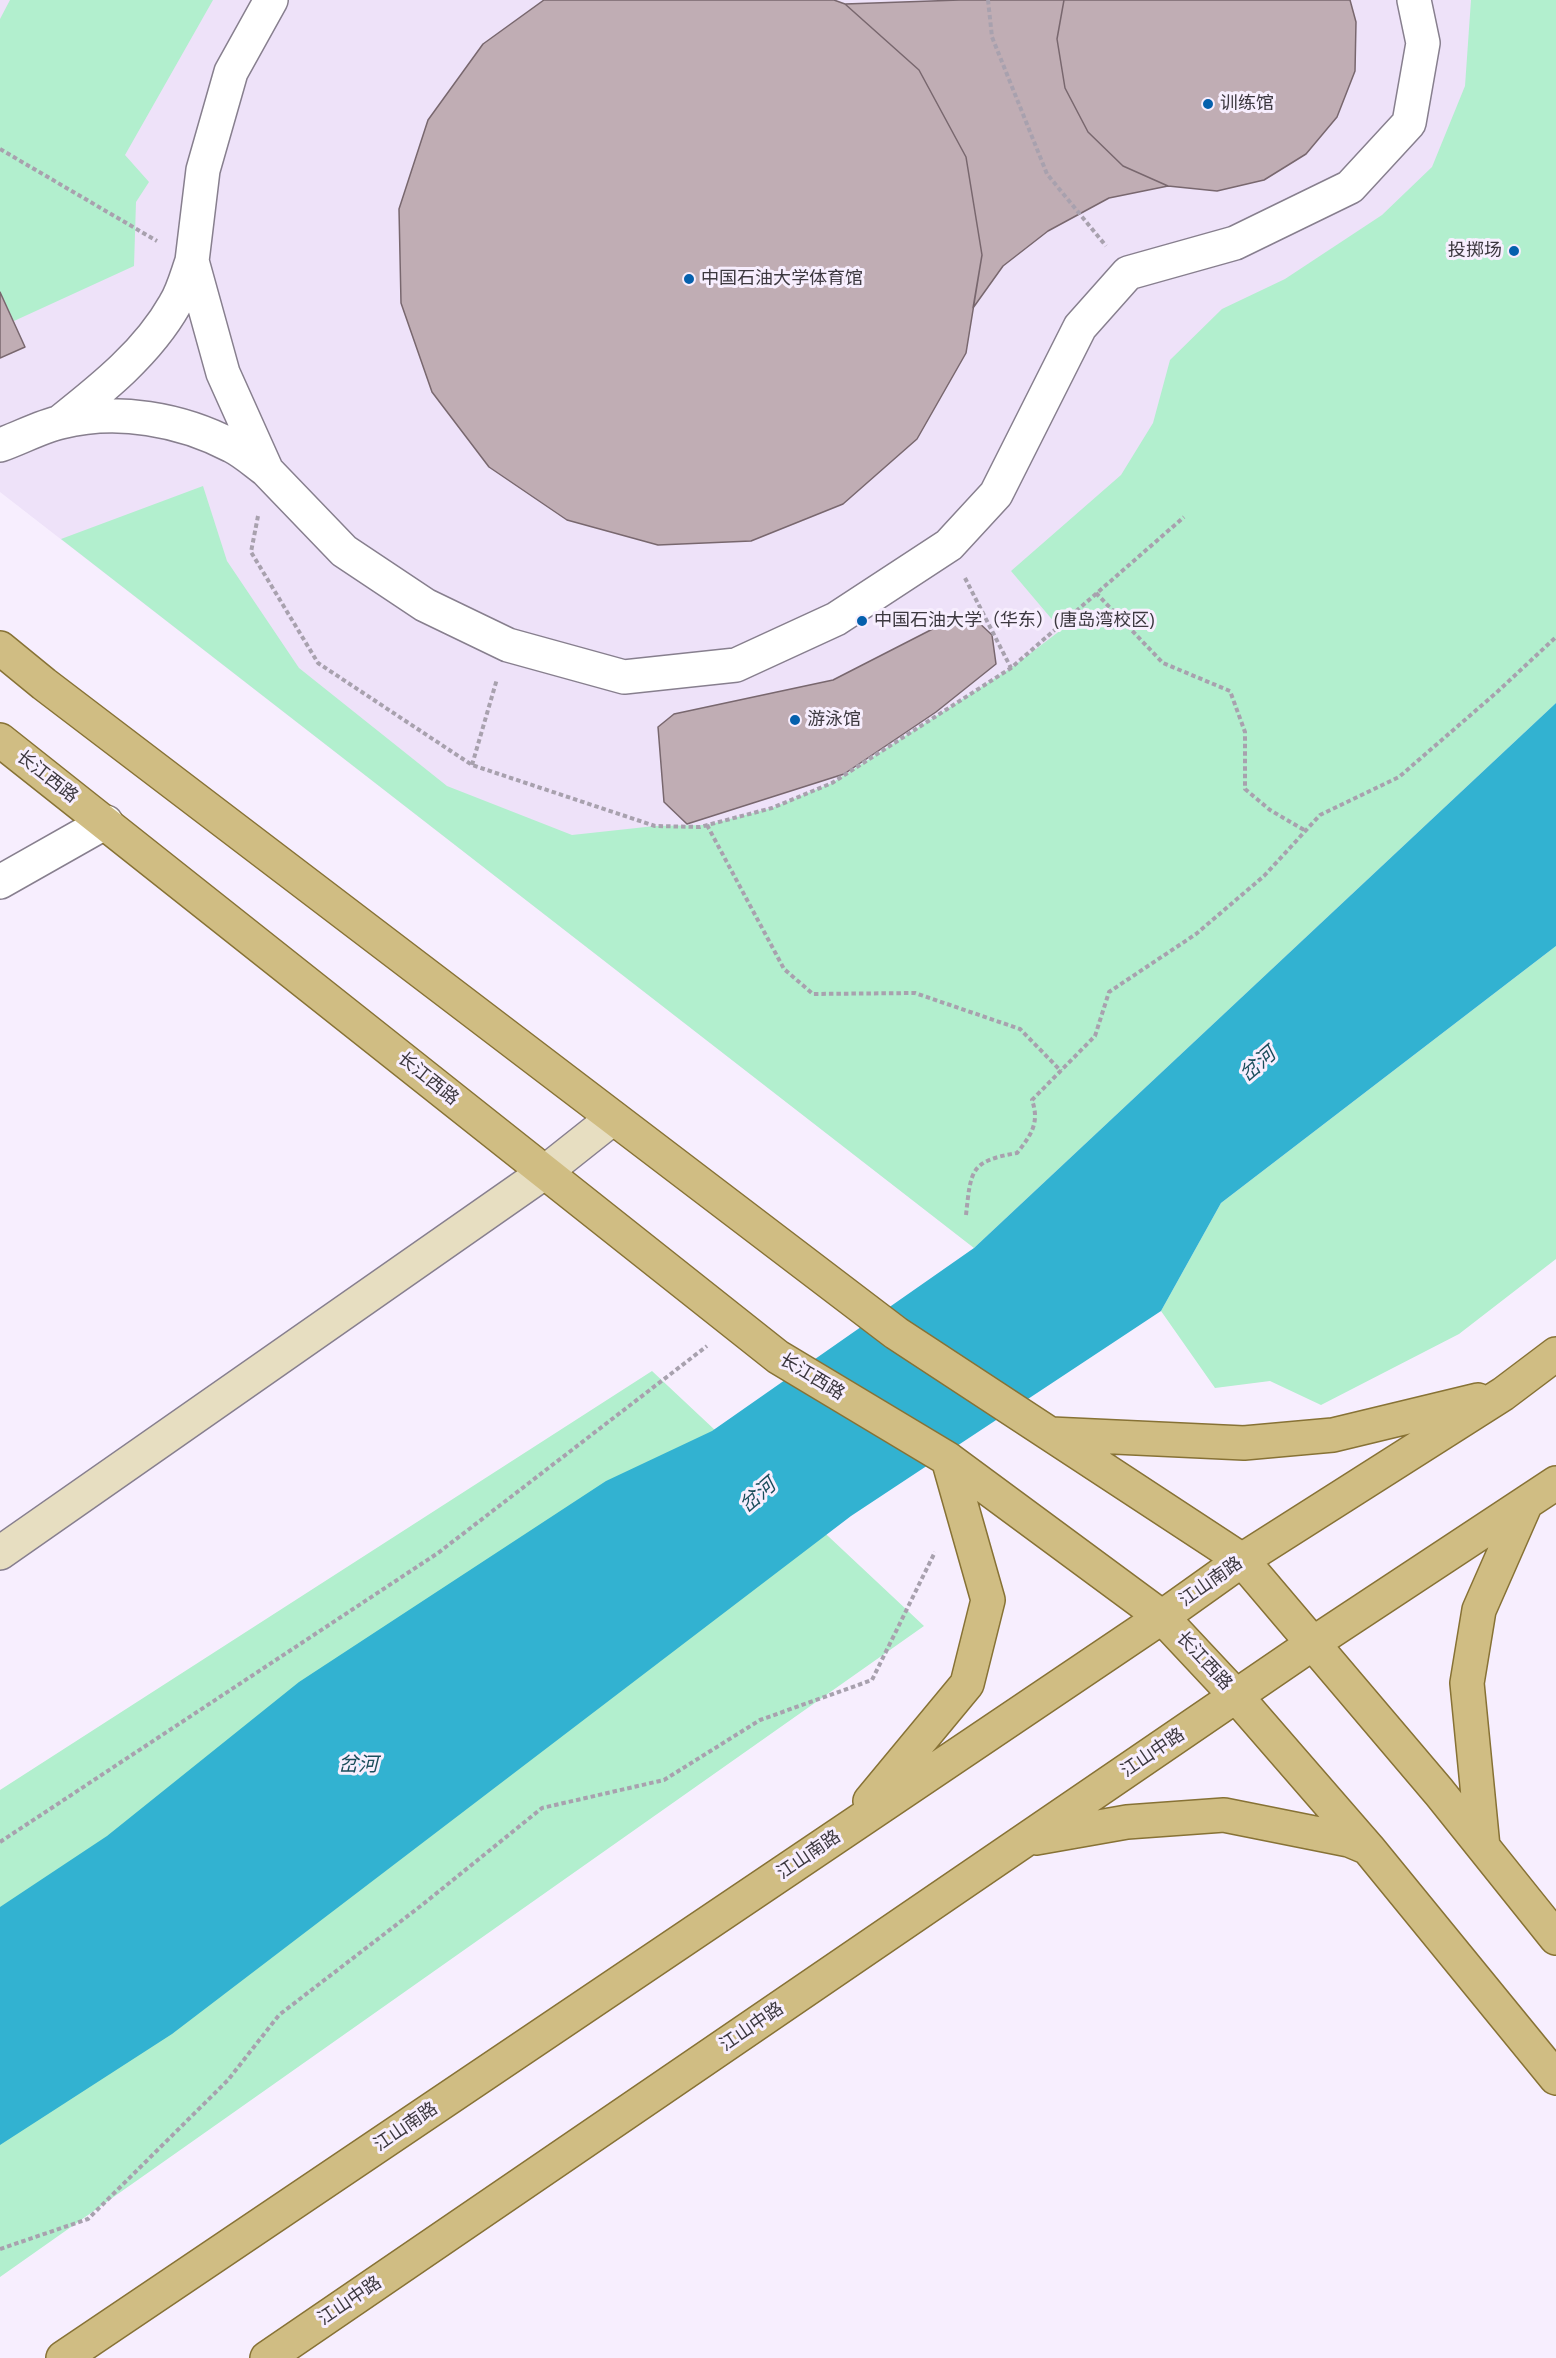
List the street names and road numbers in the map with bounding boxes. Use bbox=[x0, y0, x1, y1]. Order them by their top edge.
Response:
street label: 长江西路 bbox=[12, 746, 82, 808]
street label: 长江西路 bbox=[393, 1048, 463, 1110]
street label: 长江西路 bbox=[776, 1349, 848, 1405]
street label: 江山南路 bbox=[1175, 1553, 1247, 1611]
street label: 长江西路 bbox=[1172, 1627, 1236, 1695]
street label: 江山中路 bbox=[1117, 1724, 1189, 1782]
street label: 江山南路 bbox=[773, 1826, 845, 1884]
street label: 江山中路 bbox=[716, 1998, 788, 2056]
street label: 江山南路 bbox=[370, 2098, 442, 2156]
street label: 江山中路 bbox=[314, 2272, 386, 2330]

